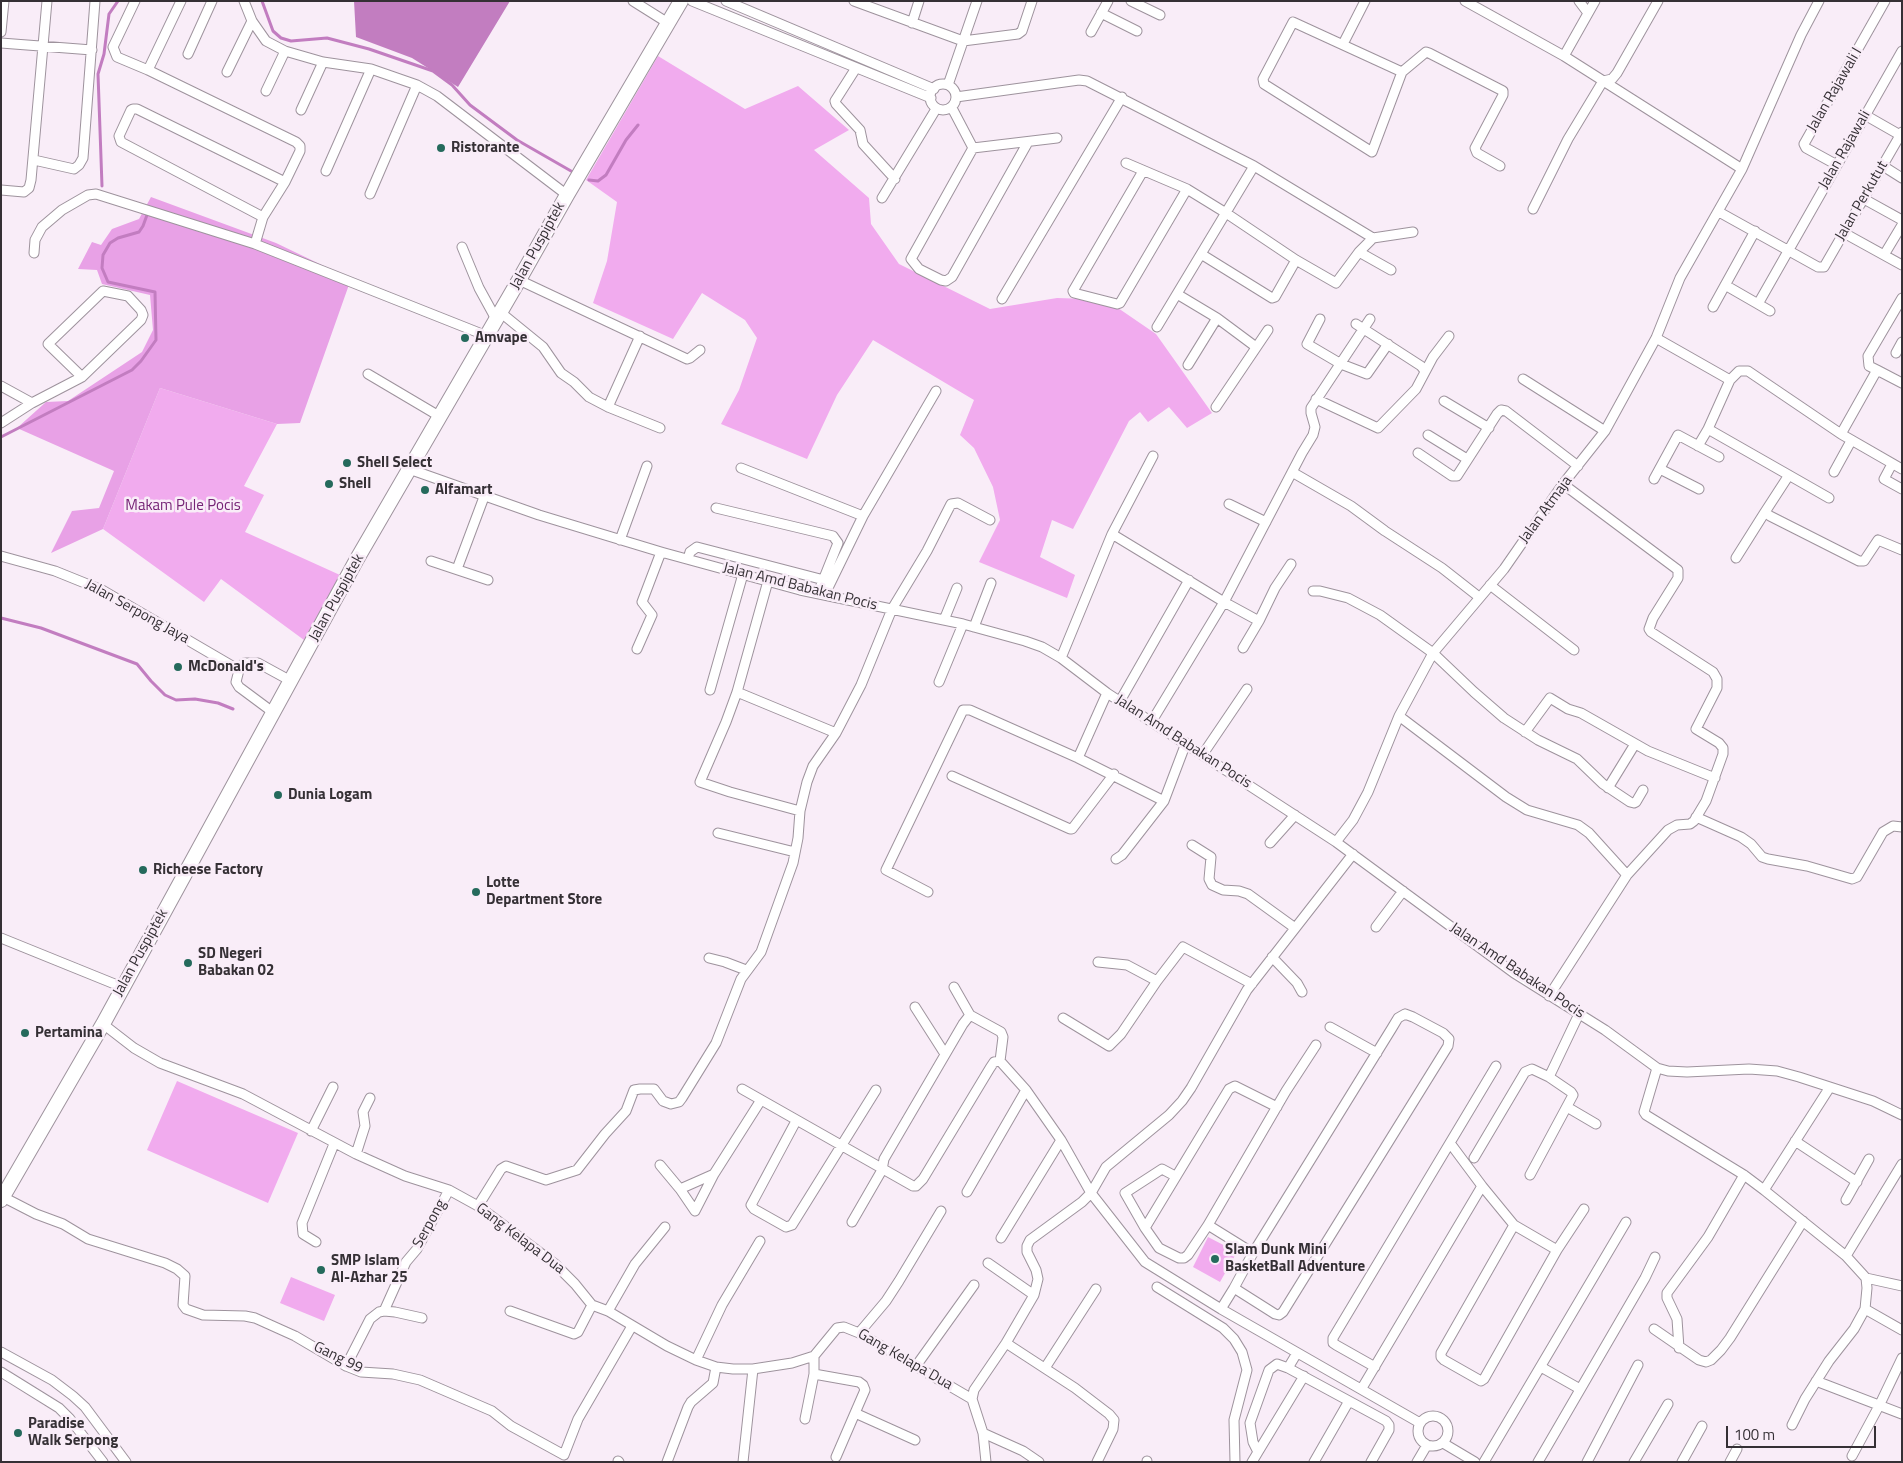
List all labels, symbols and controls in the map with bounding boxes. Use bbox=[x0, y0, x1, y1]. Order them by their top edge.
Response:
street label: Jalan Rajawali I bbox=[1804, 45, 1866, 135]
street label: Jalan Rajawali bbox=[1815, 108, 1875, 192]
place label: Ristorante bbox=[451, 139, 519, 157]
marker: Ristorante bbox=[435, 142, 447, 154]
street label: Jalan Perkutut bbox=[1832, 158, 1892, 244]
street label: Jalan Puspiptek bbox=[507, 199, 569, 293]
place label: Amvape bbox=[475, 329, 527, 347]
marker: Amvape bbox=[459, 332, 471, 344]
place label: Shell Select bbox=[357, 454, 432, 472]
marker: Shell Select bbox=[341, 457, 353, 469]
street label: Jalan Atmaja bbox=[1515, 473, 1577, 547]
place label: Shell bbox=[339, 475, 371, 493]
marker: Shell bbox=[323, 478, 335, 490]
place label: Alfamart bbox=[435, 481, 492, 499]
marker: Alfamart bbox=[419, 484, 431, 496]
park label: Makam Pule Pocis bbox=[125, 497, 241, 515]
street label: Jalan Puspiptek bbox=[306, 551, 368, 645]
street label: Jalan Amd Babakan Pocis bbox=[721, 559, 879, 615]
street label: Jalan Serpong Jaya bbox=[82, 576, 192, 648]
place label: McDonald's bbox=[188, 658, 264, 676]
marker: McDonald's bbox=[172, 661, 184, 673]
street label: Jalan Amd Babakan Pocis bbox=[1112, 691, 1254, 793]
place label: Dunia Logam bbox=[288, 786, 372, 804]
marker: Dunia Logam bbox=[272, 789, 284, 801]
place label: Richeese Factory bbox=[153, 861, 263, 879]
marker: Richeese Factory bbox=[137, 864, 149, 876]
place label: Lotte Department Store bbox=[486, 874, 602, 909]
marker: Lotte Department Store bbox=[470, 886, 482, 898]
street label: Jalan Puspiptek bbox=[110, 906, 172, 1000]
street label: Jalan Amd Babakan Pocis bbox=[1446, 919, 1588, 1023]
place label: SD Negeri Babakan 02 bbox=[198, 945, 274, 980]
marker: SD Negeri Babakan 02 bbox=[182, 957, 194, 969]
place label: Pertamina bbox=[35, 1024, 103, 1042]
marker: Pertamina bbox=[19, 1027, 31, 1039]
street label: Serpong bbox=[409, 1197, 451, 1251]
street label: Gang Kelapa Dua bbox=[472, 1200, 568, 1278]
place label: Slam Dunk Mini BasketBall Adventure bbox=[1225, 1241, 1365, 1276]
place label: SMP Islam Al-Azhar 25 bbox=[331, 1252, 408, 1287]
marker: Slam Dunk Mini BasketBall Adventure bbox=[1209, 1253, 1221, 1265]
marker: SMP Islam Al-Azhar 25 bbox=[315, 1264, 327, 1276]
street label: Gang Kelapa Dua bbox=[854, 1326, 956, 1394]
street label: Gang 99 bbox=[310, 1338, 366, 1378]
place label: Paradise Walk Serpong bbox=[28, 1415, 118, 1450]
scale bar bbox=[1728, 1416, 1878, 1448]
text: 100 m bbox=[1734, 1423, 1775, 1446]
marker: Paradise Walk Serpong bbox=[12, 1427, 24, 1439]

